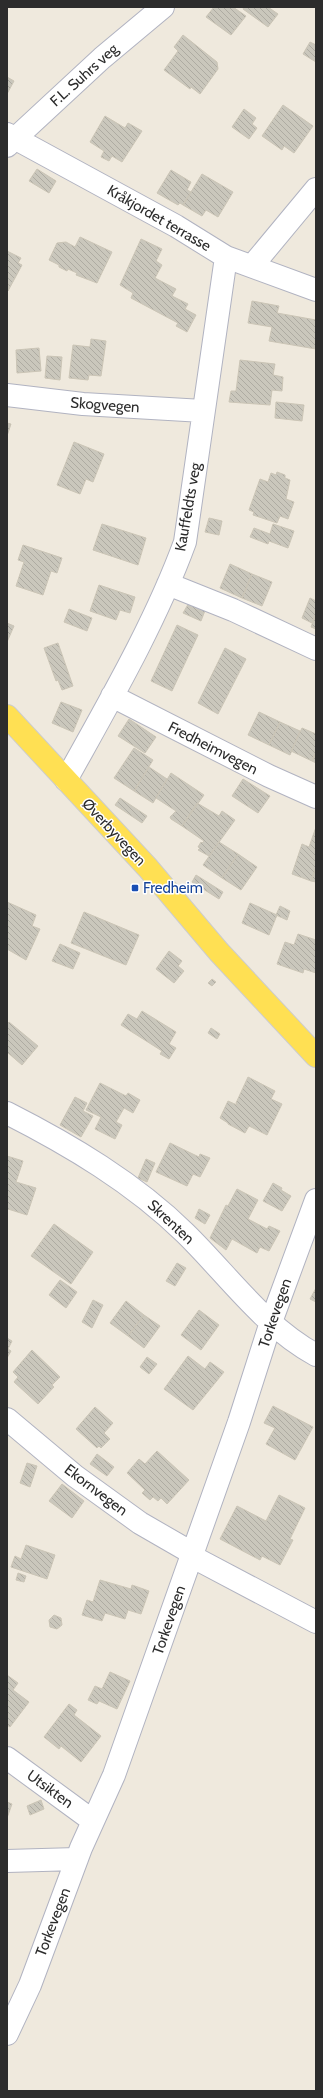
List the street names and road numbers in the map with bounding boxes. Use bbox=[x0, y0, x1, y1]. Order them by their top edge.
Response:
street label: F.L. Suhrs veg bbox=[46, 39, 122, 110]
street label: Kråkjordet terrasse bbox=[104, 181, 214, 255]
street label: Skogvegen bbox=[70, 394, 140, 416]
street label: Kauffeldts veg bbox=[171, 461, 205, 553]
street label: Fredheimvegen bbox=[165, 718, 261, 778]
street label: Øverbyvegen bbox=[78, 795, 150, 869]
street label: Skrenten bbox=[144, 1196, 198, 1248]
street label: Torkevegen bbox=[255, 1276, 295, 1350]
street label: Ekornvegen bbox=[61, 1460, 131, 1520]
street label: Torkevegen bbox=[149, 1583, 189, 1657]
street label: Utsikten bbox=[23, 1766, 77, 1812]
street label: Torkevegen bbox=[32, 1885, 74, 1959]

